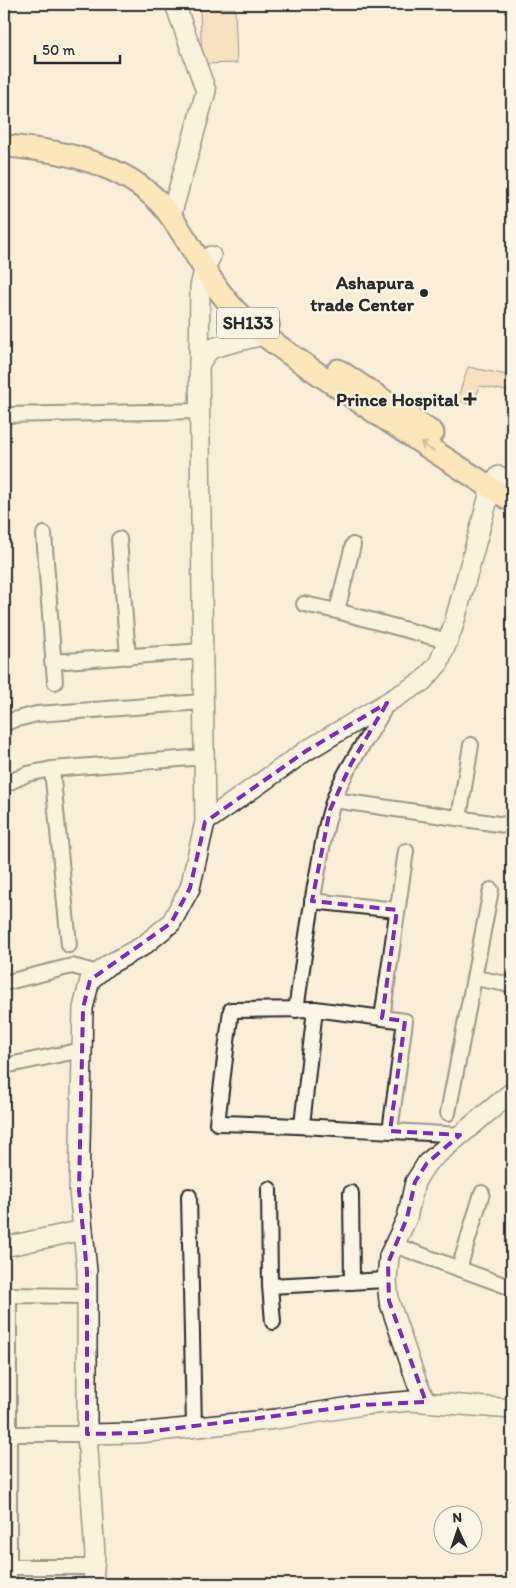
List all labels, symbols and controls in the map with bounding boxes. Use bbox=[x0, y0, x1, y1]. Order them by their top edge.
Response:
scale bar bbox=[35, 32, 120, 64]
text: 50 m bbox=[42, 41, 75, 59]
place label: Ashapura trade Center bbox=[310, 271, 414, 316]
marker: Ashapura trade Center bbox=[418, 287, 430, 299]
road number: SH133 bbox=[217, 307, 279, 338]
place label: Prince Hospital bbox=[336, 388, 460, 411]
marker: Prince Hospital bbox=[463, 392, 477, 406]
one-way arrow bbox=[421, 441, 435, 451]
north arrow bbox=[434, 1506, 484, 1556]
text: N bbox=[452, 1509, 463, 1526]

